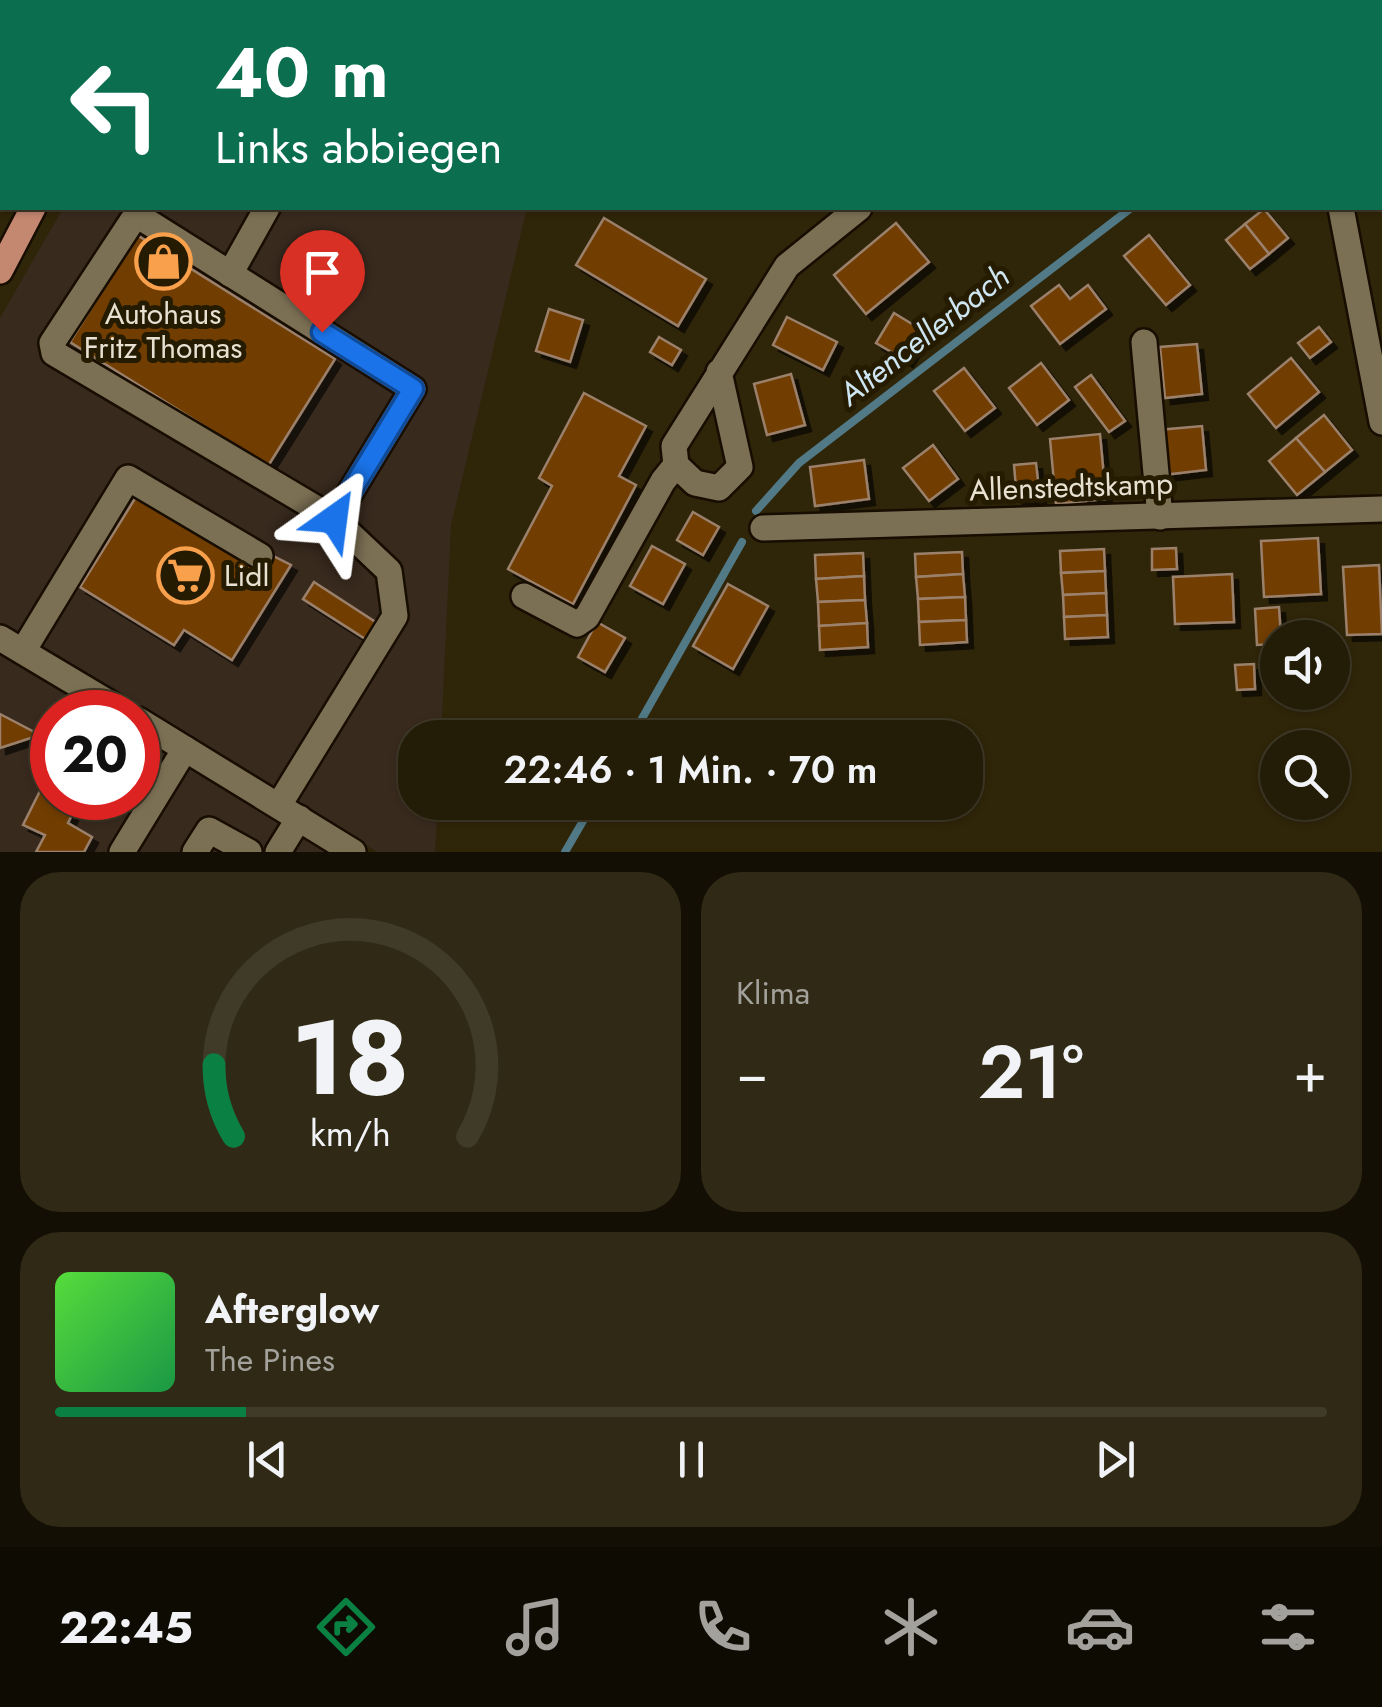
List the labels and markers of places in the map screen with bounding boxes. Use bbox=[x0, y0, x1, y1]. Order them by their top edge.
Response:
pin bbox=[280, 230, 365, 333]
shop icon: Autohaus Fritz Thomas bbox=[133, 232, 193, 292]
place label: Autohaus Fritz Thomas bbox=[84, 292, 242, 369]
supermarket icon: Lidl bbox=[155, 546, 215, 606]
place label: Lidl bbox=[224, 554, 269, 597]

